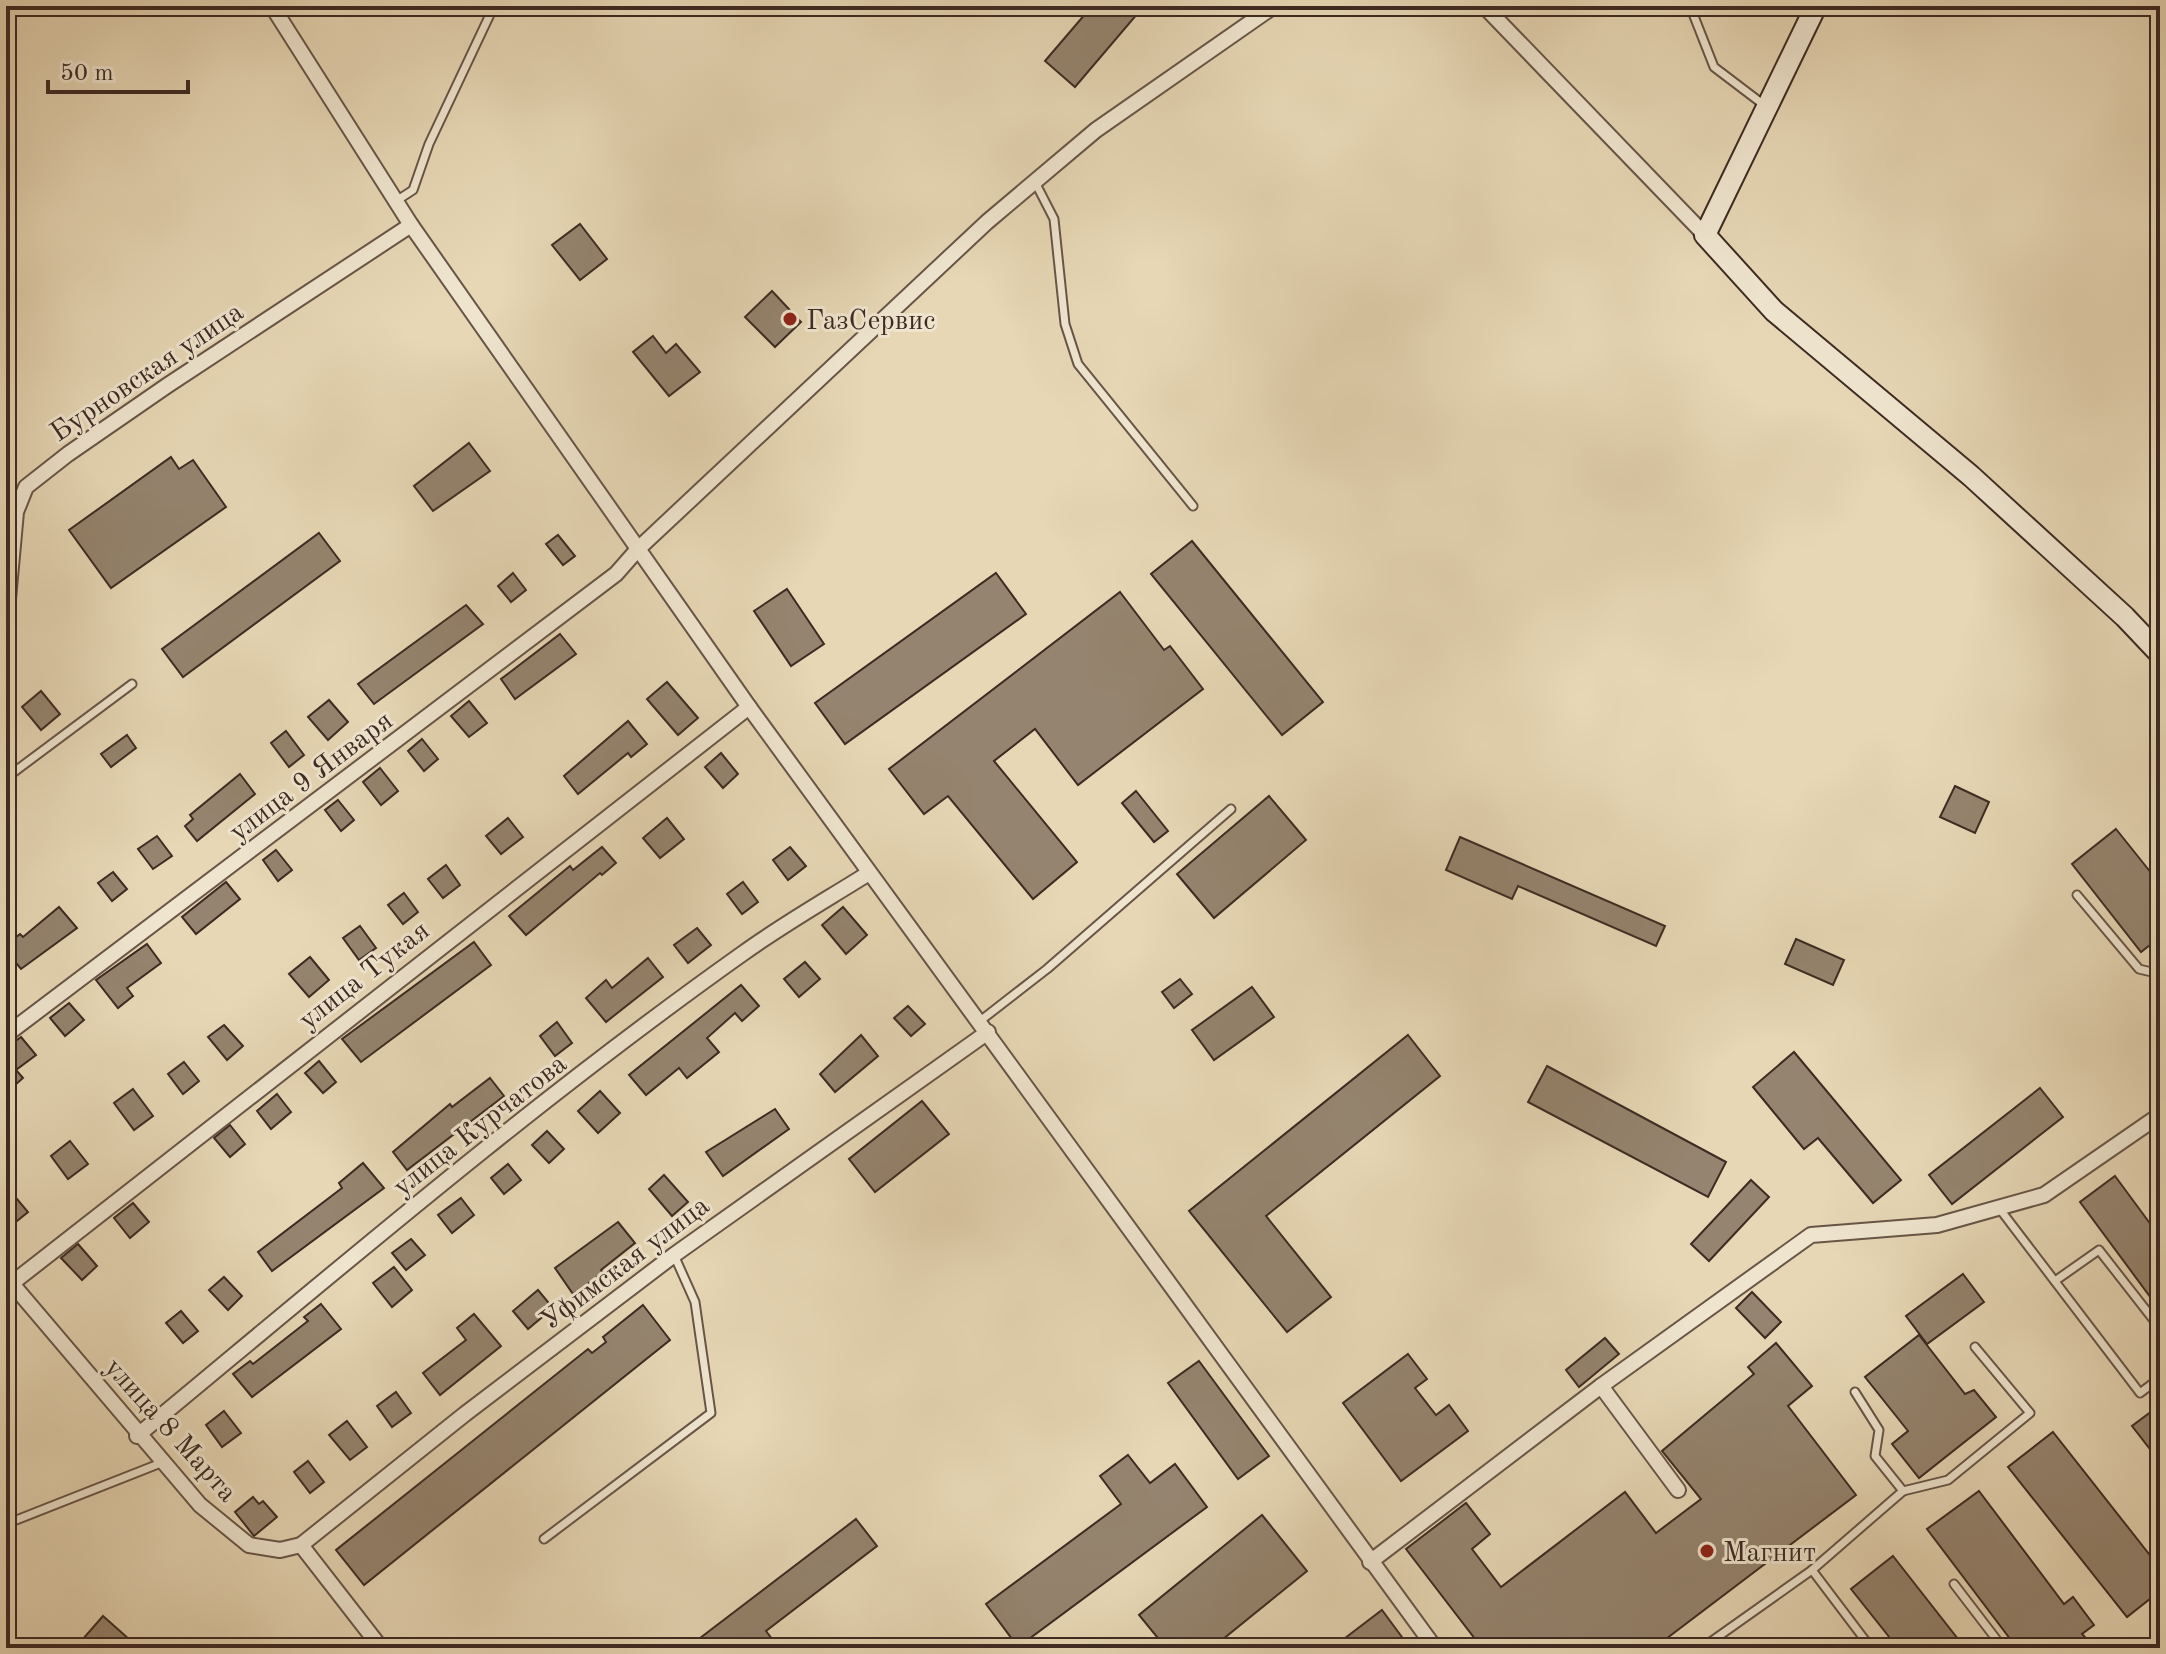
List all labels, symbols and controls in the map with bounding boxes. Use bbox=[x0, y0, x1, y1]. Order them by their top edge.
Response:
scale bar bbox=[48, 44, 188, 94]
text: 50 m bbox=[60, 62, 114, 86]
street label: Бурновская улица bbox=[46, 299, 249, 448]
place label: ГазСервис bbox=[806, 308, 935, 336]
marker: ГазСервис bbox=[781, 310, 799, 328]
street label: улица 9 Января bbox=[225, 707, 399, 848]
street label: улица Тукая bbox=[294, 917, 435, 1036]
street label: улица Курчатова bbox=[389, 1050, 573, 1202]
street label: Уфимская улица bbox=[536, 1192, 715, 1337]
street label: улица 8 Марта bbox=[98, 1354, 241, 1508]
place label: Магнит bbox=[1723, 1540, 1816, 1568]
marker: Магнит bbox=[1698, 1542, 1716, 1560]

